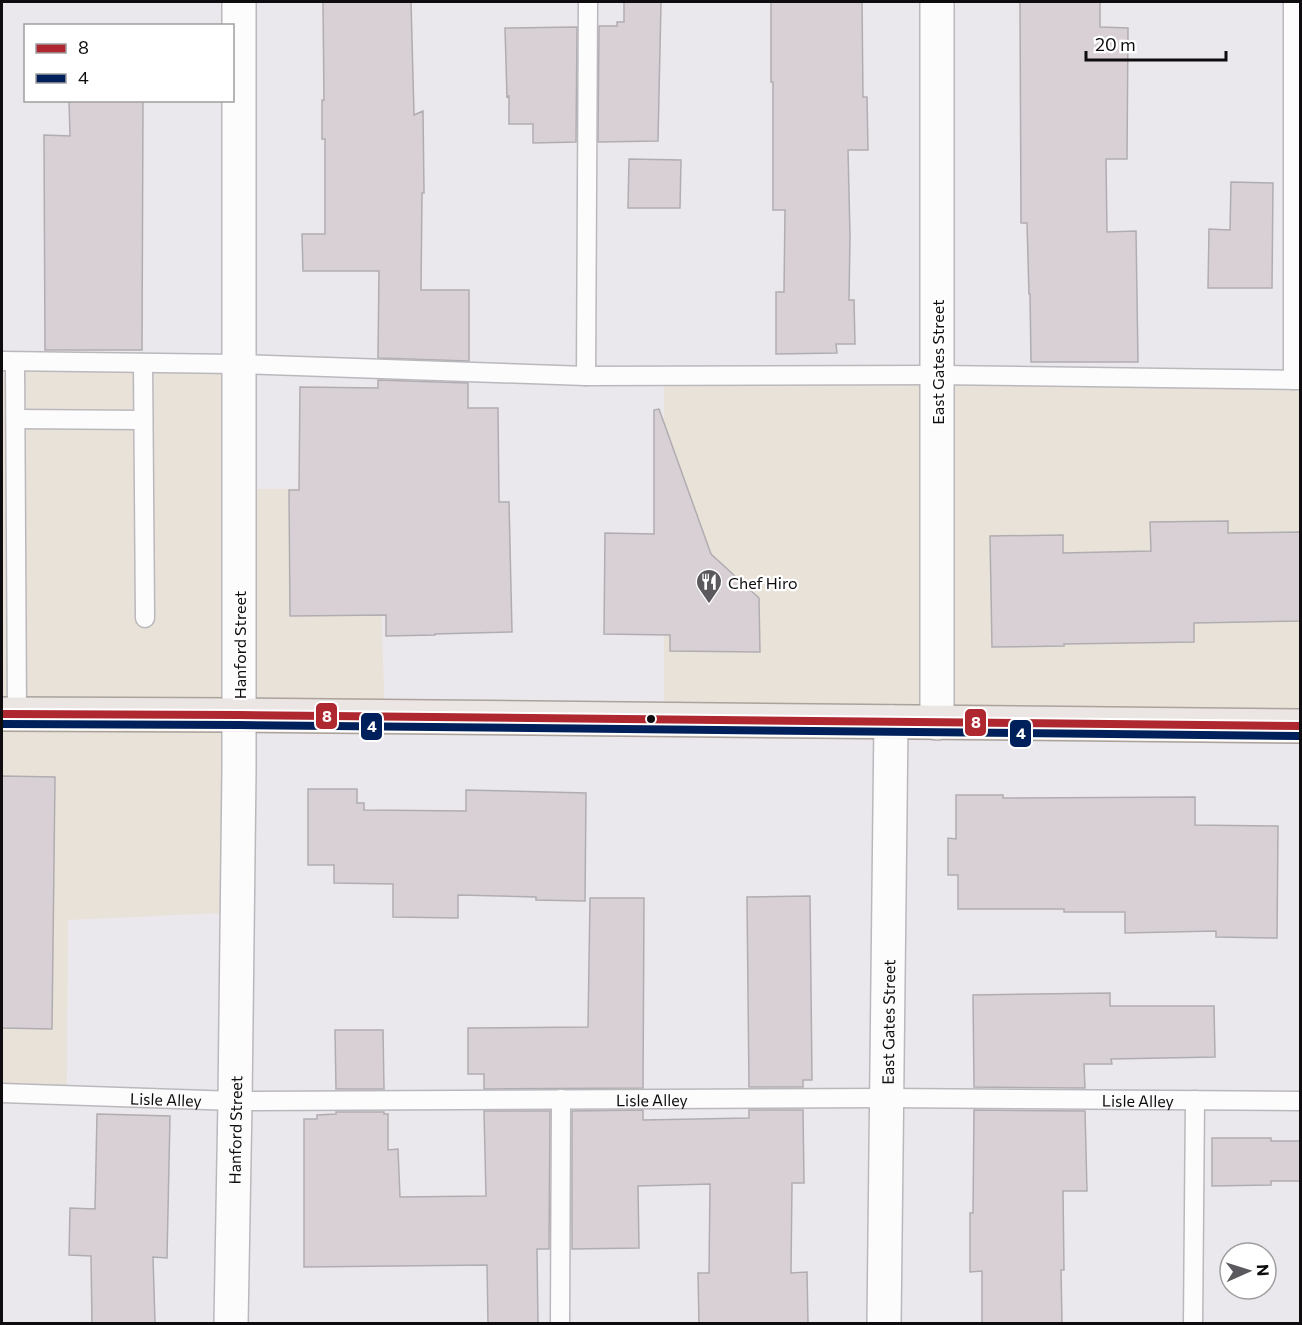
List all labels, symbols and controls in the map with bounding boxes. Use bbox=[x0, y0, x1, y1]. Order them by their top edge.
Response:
legend bbox=[24, 24, 234, 102]
scale bar bbox=[1086, 24, 1226, 62]
text: 20 m bbox=[1095, 33, 1136, 55]
text: 8 bbox=[78, 36, 89, 58]
text: 4 bbox=[78, 66, 89, 88]
street label: East Gates Street bbox=[928, 299, 947, 425]
restaurant icon: Chef Hiro bbox=[694, 567, 724, 605]
place label: Chef Hiro bbox=[728, 573, 798, 592]
street label: Hanford Street bbox=[230, 590, 249, 699]
line badge: 8 bbox=[315, 702, 338, 730]
text: 8 bbox=[322, 706, 332, 725]
line badge: 8 bbox=[964, 708, 987, 737]
line badge: 4 bbox=[360, 712, 383, 741]
text: 8 bbox=[971, 712, 981, 731]
unlabelled marker bbox=[645, 713, 657, 725]
text: 4 bbox=[367, 716, 377, 735]
line badge: 4 bbox=[1009, 719, 1032, 748]
text: 4 bbox=[1016, 723, 1026, 742]
street label: East Gates Street bbox=[877, 959, 898, 1085]
street label: Hanford Street bbox=[224, 1075, 245, 1185]
street label: Lisle Alley bbox=[130, 1088, 202, 1109]
street label: Lisle Alley bbox=[616, 1089, 688, 1109]
street label: Lisle Alley bbox=[1102, 1090, 1174, 1110]
north arrow bbox=[1218, 1241, 1278, 1301]
text: N bbox=[1254, 1264, 1273, 1277]

